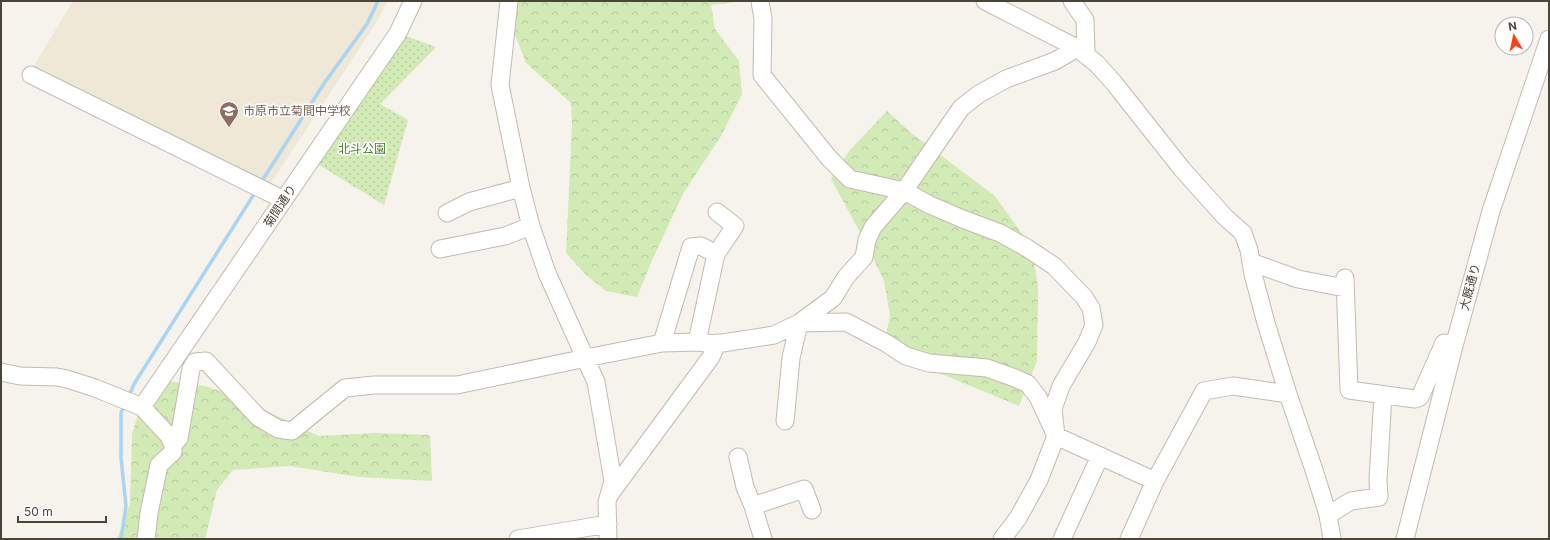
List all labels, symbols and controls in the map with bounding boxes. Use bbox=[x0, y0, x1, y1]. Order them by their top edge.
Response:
north arrow bbox=[1494, 16, 1534, 56]
text: N bbox=[1507, 19, 1518, 34]
school or university icon: 市原市立菊間中学校 bbox=[218, 100, 240, 128]
place label: 市原市立菊間中学校 bbox=[243, 103, 351, 118]
park label: 北斗公園 bbox=[338, 141, 386, 156]
street label: 菊間通り bbox=[260, 182, 299, 230]
street label: 大厩通り bbox=[1456, 262, 1483, 312]
scale bar bbox=[18, 498, 106, 524]
text: 50 m bbox=[24, 504, 53, 519]

